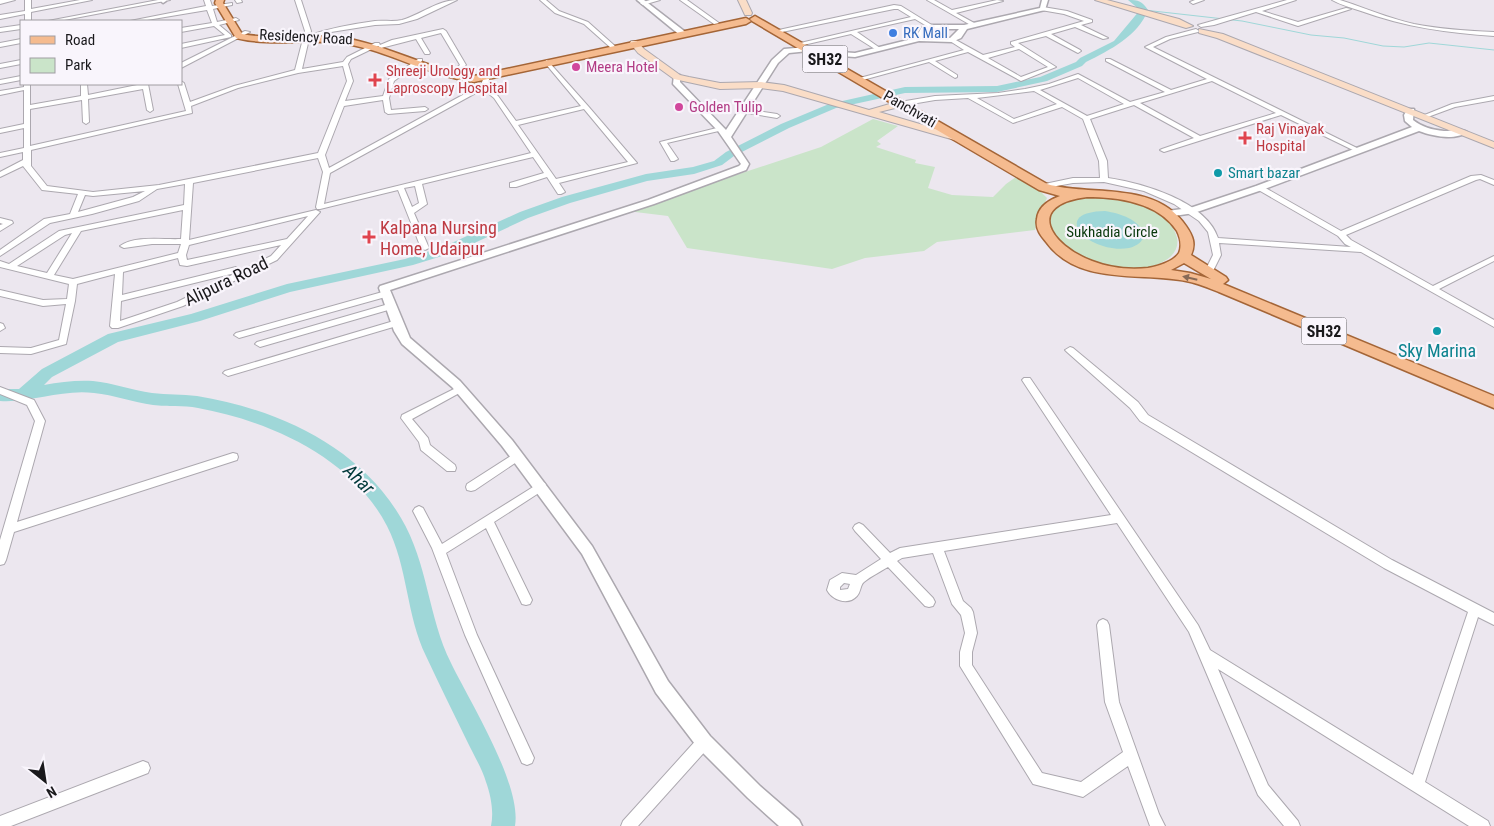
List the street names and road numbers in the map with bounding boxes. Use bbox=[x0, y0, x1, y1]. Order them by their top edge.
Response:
street label: Residency Road bbox=[259, 26, 353, 48]
road number: SH32 bbox=[802, 46, 848, 72]
street label: Panchvati bbox=[880, 87, 940, 131]
street label: Alipura Road bbox=[181, 252, 271, 310]
road number: SH32 bbox=[1302, 318, 1346, 344]

